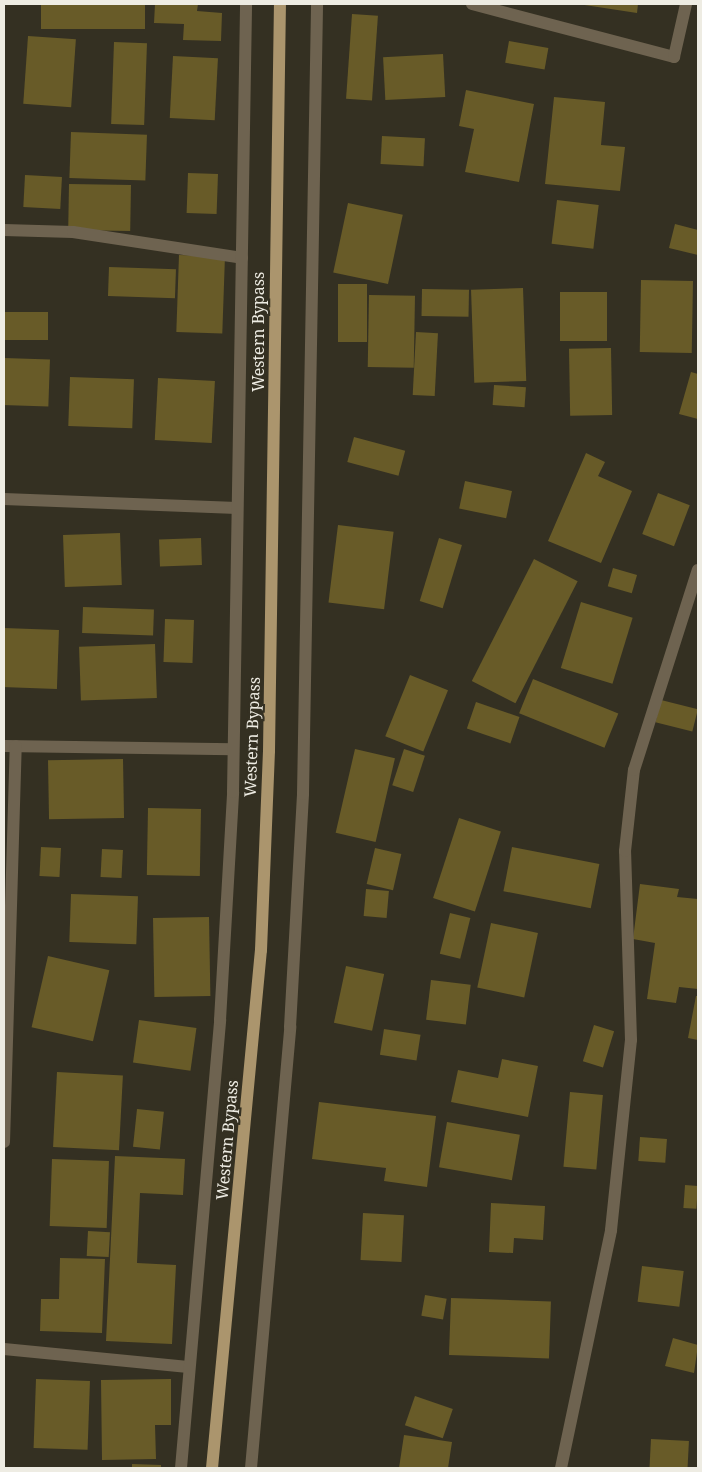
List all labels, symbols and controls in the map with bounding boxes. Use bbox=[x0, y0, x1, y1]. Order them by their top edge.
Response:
street label: Western Bypass bbox=[248, 272, 268, 392]
street label: Western Bypass bbox=[240, 677, 264, 797]
street label: Western Bypass bbox=[212, 1079, 242, 1201]

